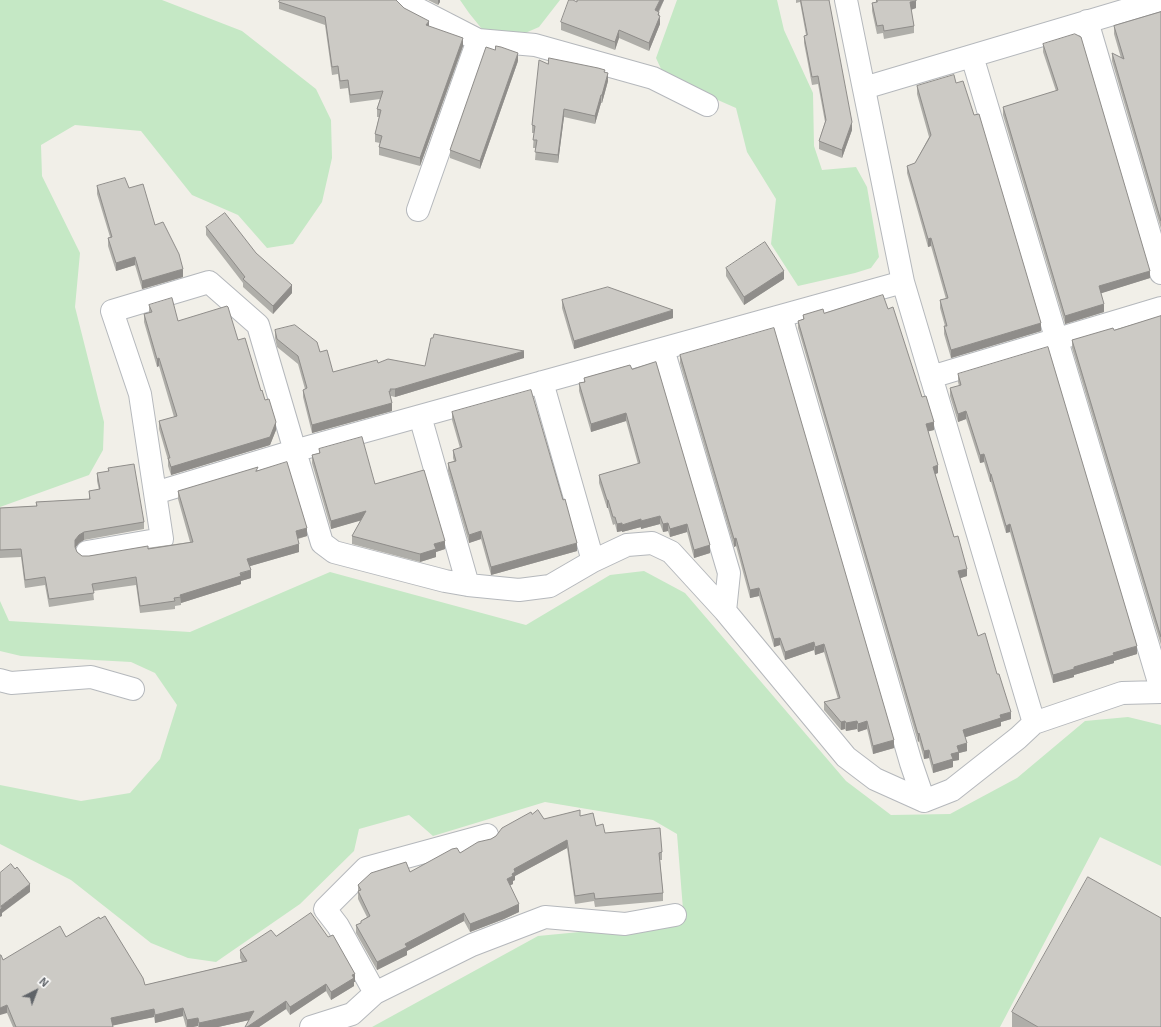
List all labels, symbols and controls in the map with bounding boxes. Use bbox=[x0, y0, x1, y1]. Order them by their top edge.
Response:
north arrow bbox=[16, 971, 56, 1011]
text: N bbox=[37, 974, 52, 989]

